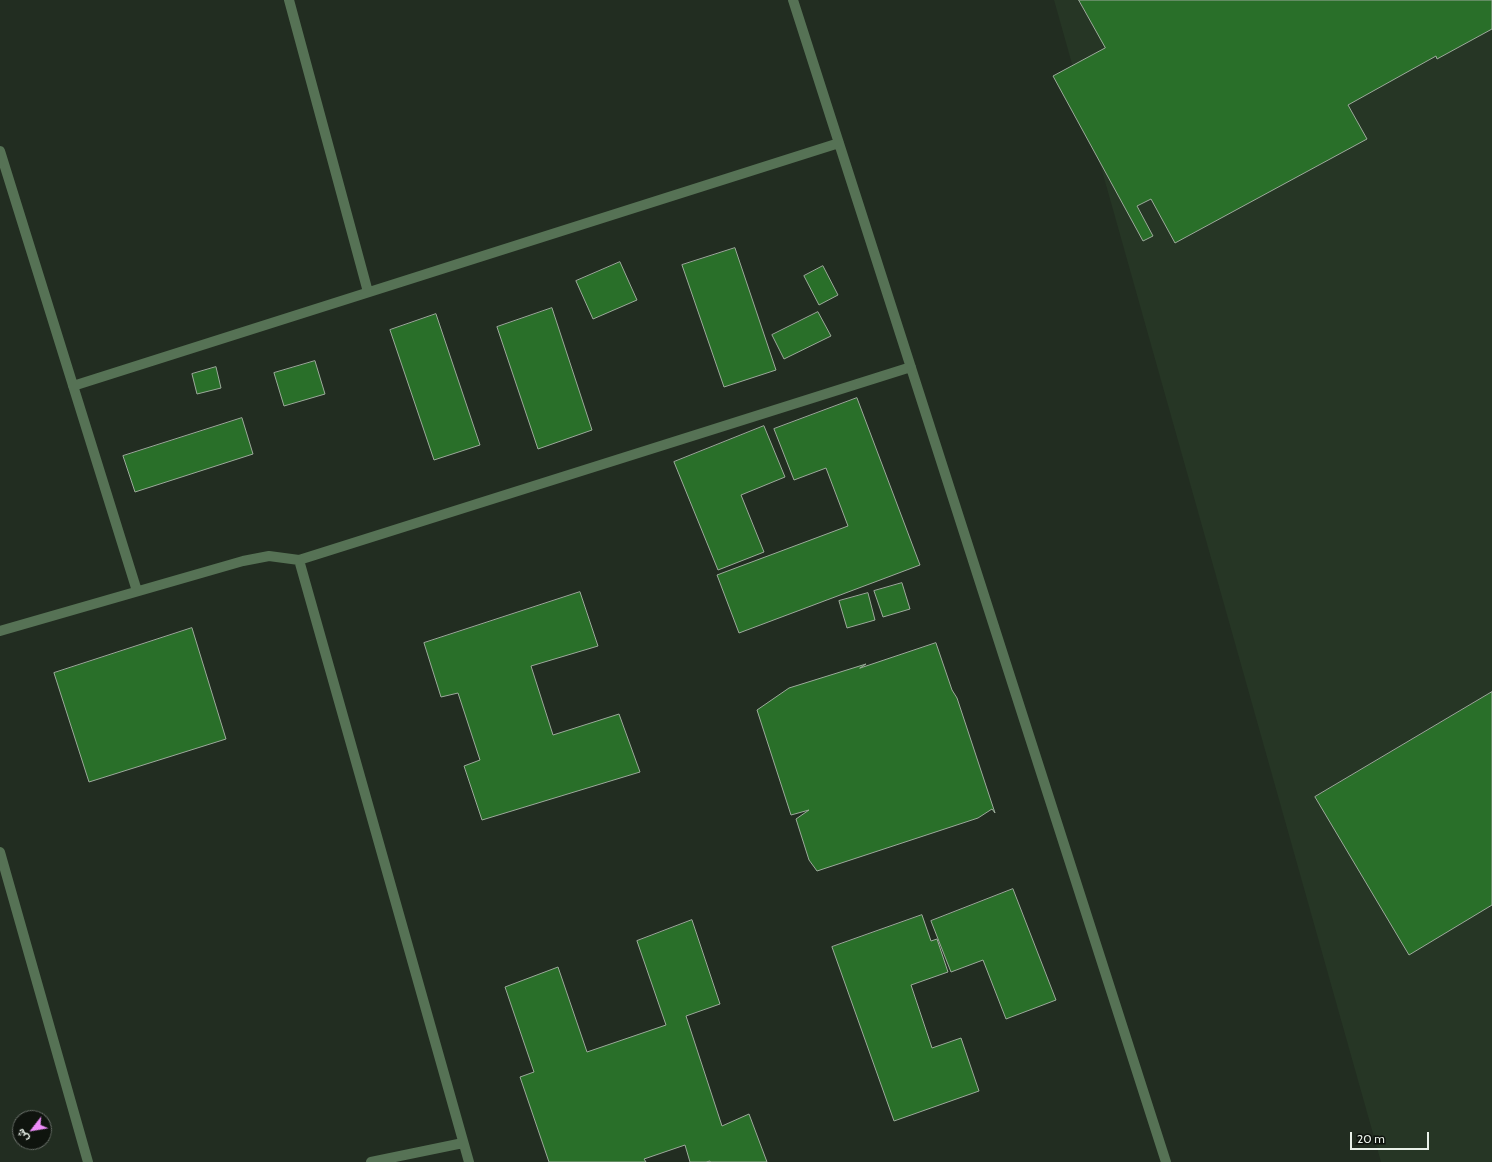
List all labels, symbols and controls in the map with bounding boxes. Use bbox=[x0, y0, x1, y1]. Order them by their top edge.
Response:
north arrow bbox=[12, 1110, 52, 1150]
scale bar bbox=[1352, 1124, 1431, 1150]
text: ش bbox=[13, 1126, 32, 1145]
text: 20 m bbox=[1357, 1131, 1385, 1146]

